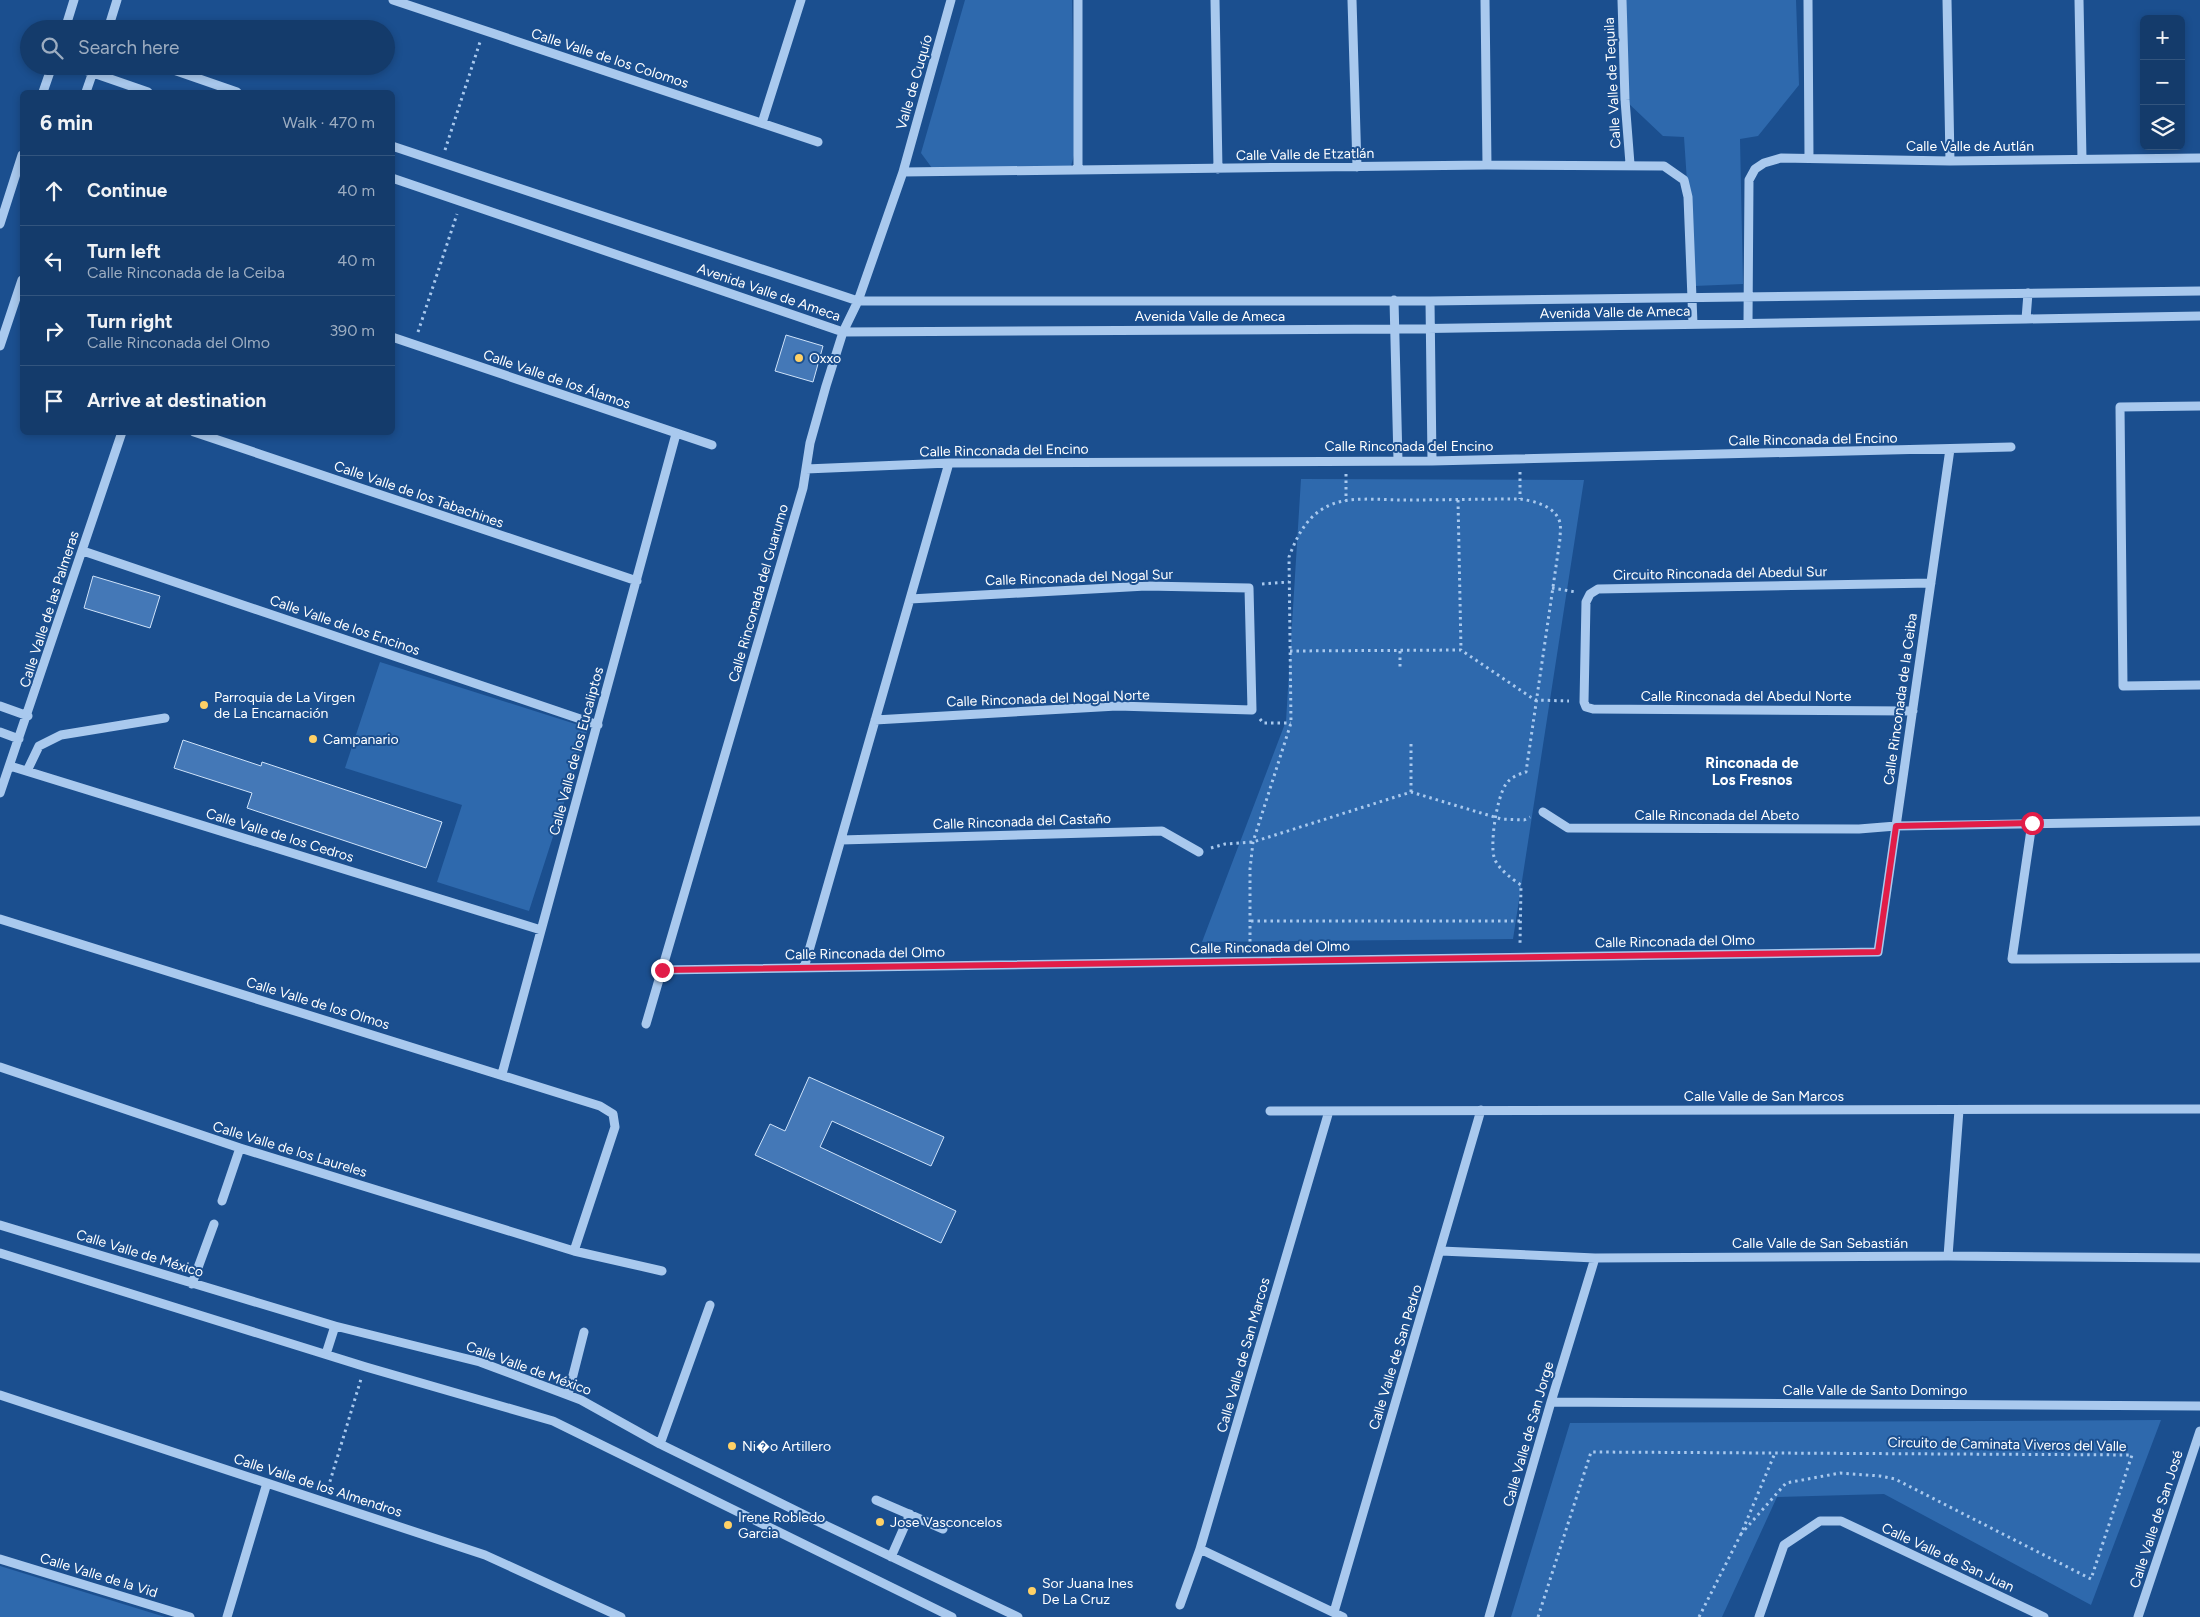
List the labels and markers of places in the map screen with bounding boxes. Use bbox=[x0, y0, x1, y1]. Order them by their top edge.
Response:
place label: Oxxo bbox=[809, 350, 841, 367]
marker: Oxxo bbox=[793, 352, 805, 364]
place label: Parroquia de La Virgen de La Encarnación bbox=[214, 689, 355, 722]
marker: Parroquia de La Virgen de La Encarnación bbox=[198, 699, 210, 711]
place label: Campanario bbox=[323, 731, 399, 748]
marker: Campanario bbox=[307, 733, 319, 745]
place label: Ni�o Artillero bbox=[742, 1438, 831, 1455]
marker: Ni�o Artillero bbox=[726, 1440, 738, 1452]
place label: Irene Robledo Garcia bbox=[738, 1509, 825, 1542]
place label: Jose Vasconcelos bbox=[890, 1514, 1002, 1531]
marker: Jose Vasconcelos bbox=[874, 1516, 886, 1528]
marker: Irene Robledo Garcia bbox=[722, 1519, 734, 1531]
place label: Sor Juana Ines De La Cruz bbox=[1042, 1575, 1133, 1608]
marker: Sor Juana Ines De La Cruz bbox=[1026, 1585, 1038, 1597]

